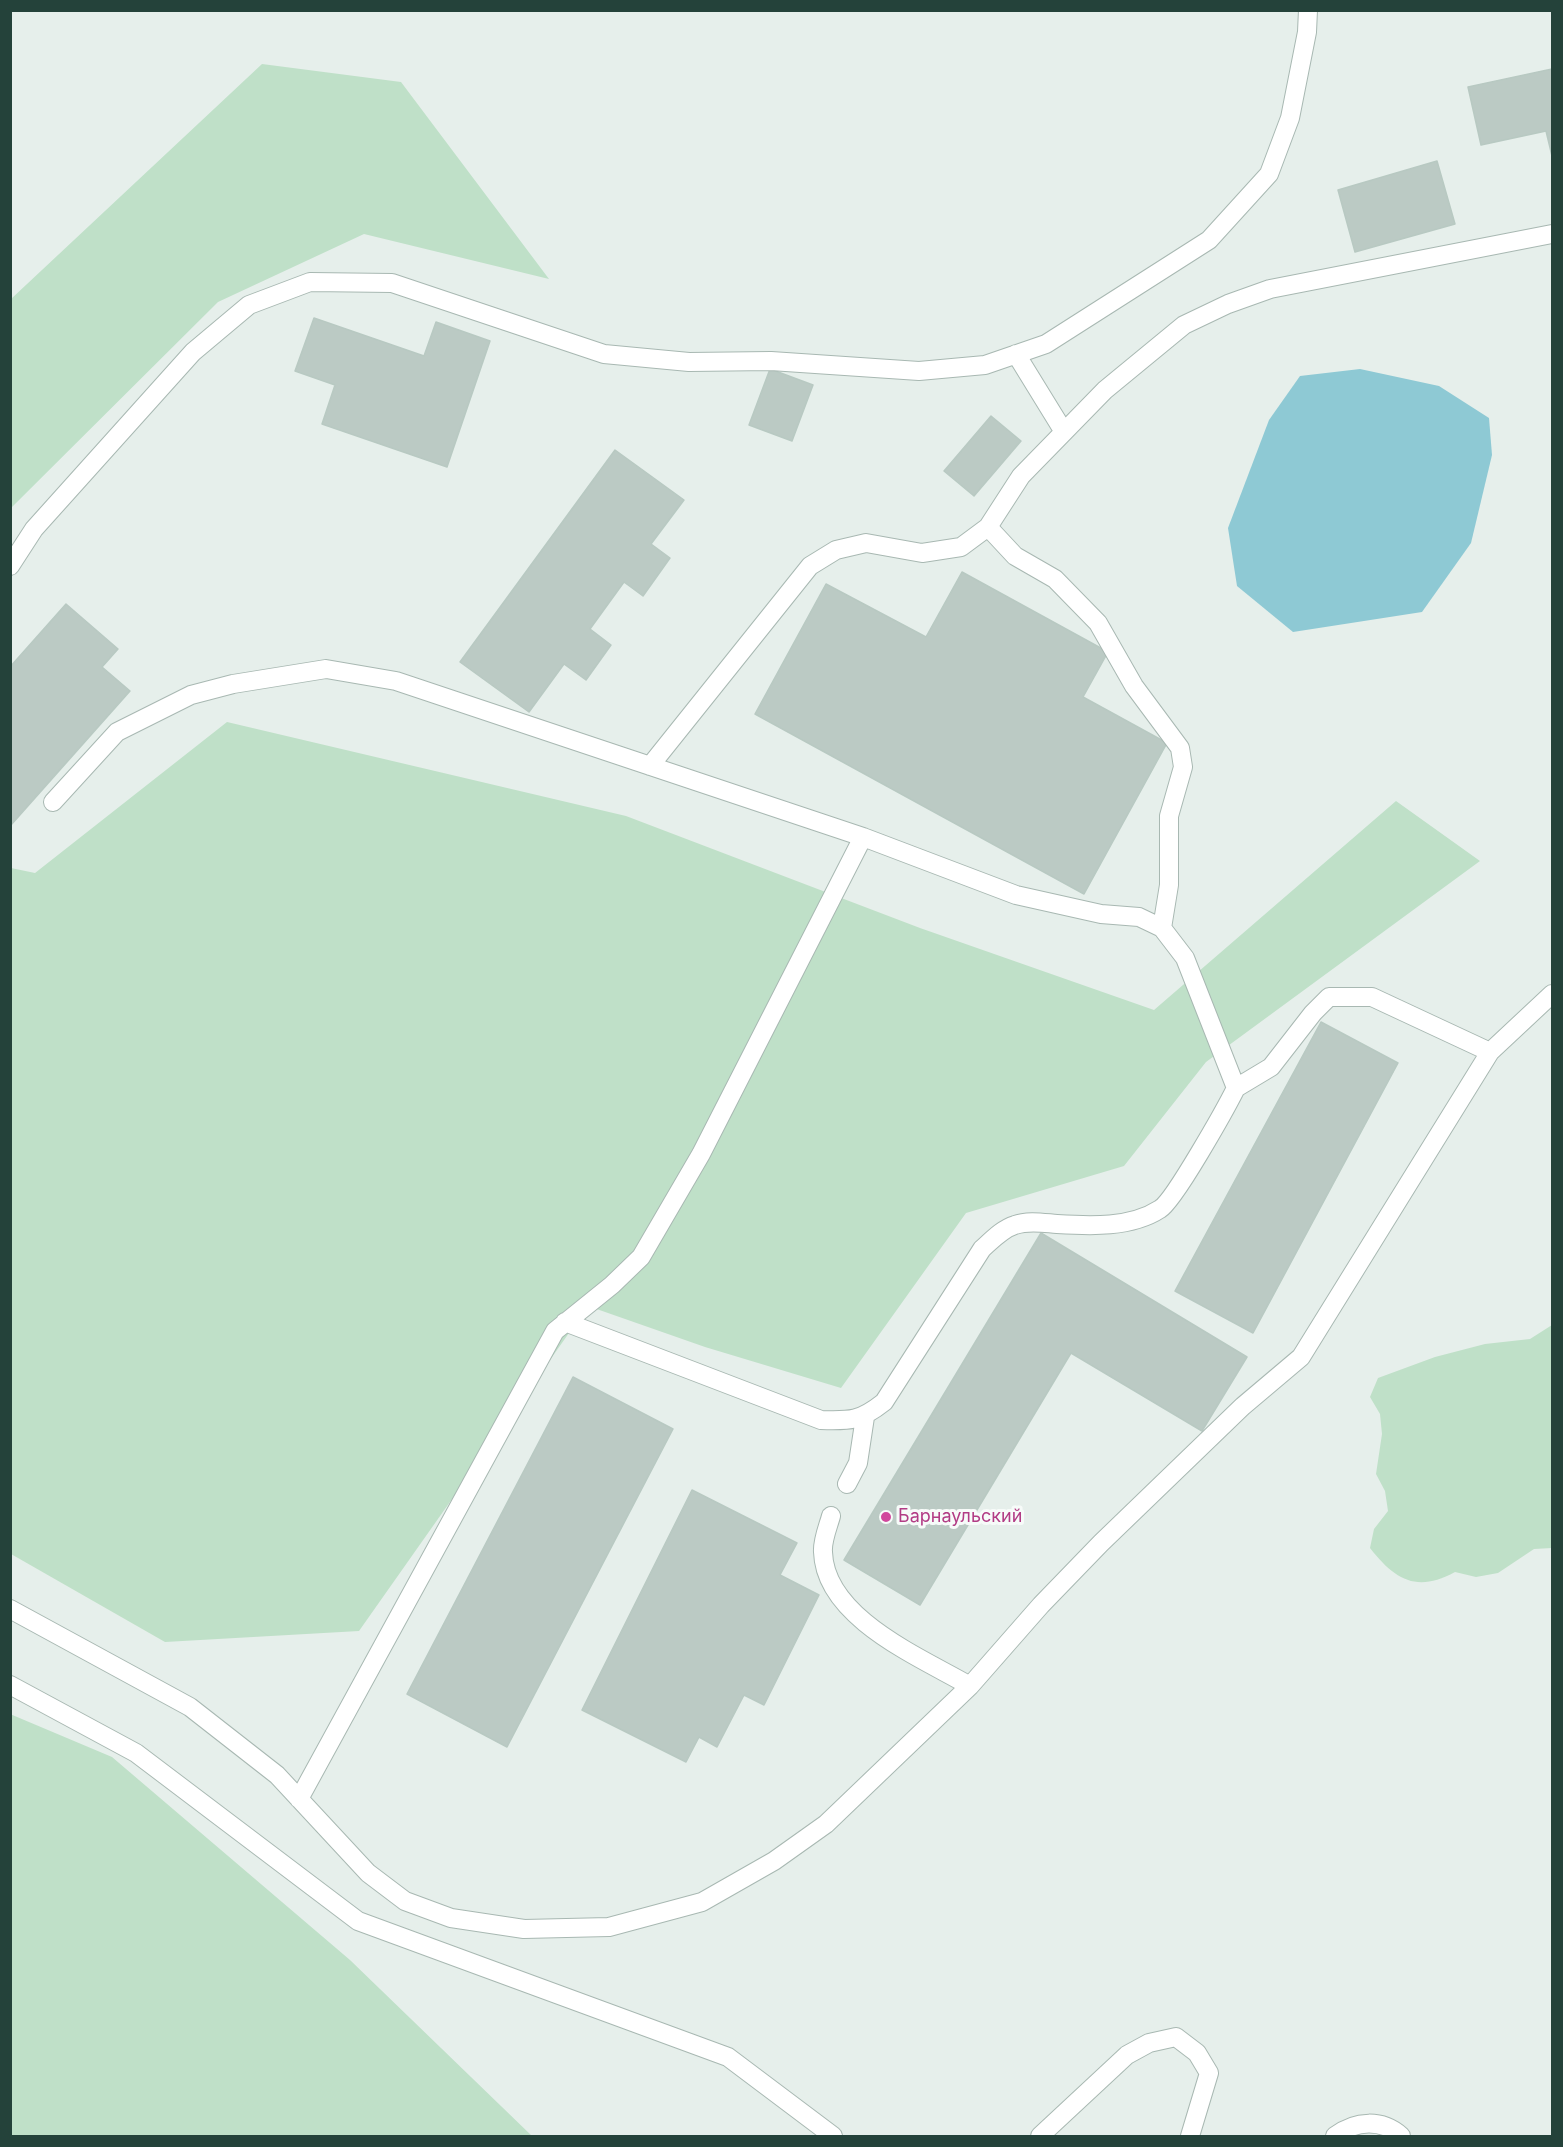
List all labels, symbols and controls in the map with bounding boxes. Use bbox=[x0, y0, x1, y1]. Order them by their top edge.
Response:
place label: Барнаульский bbox=[898, 1506, 1022, 1528]
marker: Барнаульский bbox=[879, 1510, 893, 1524]

